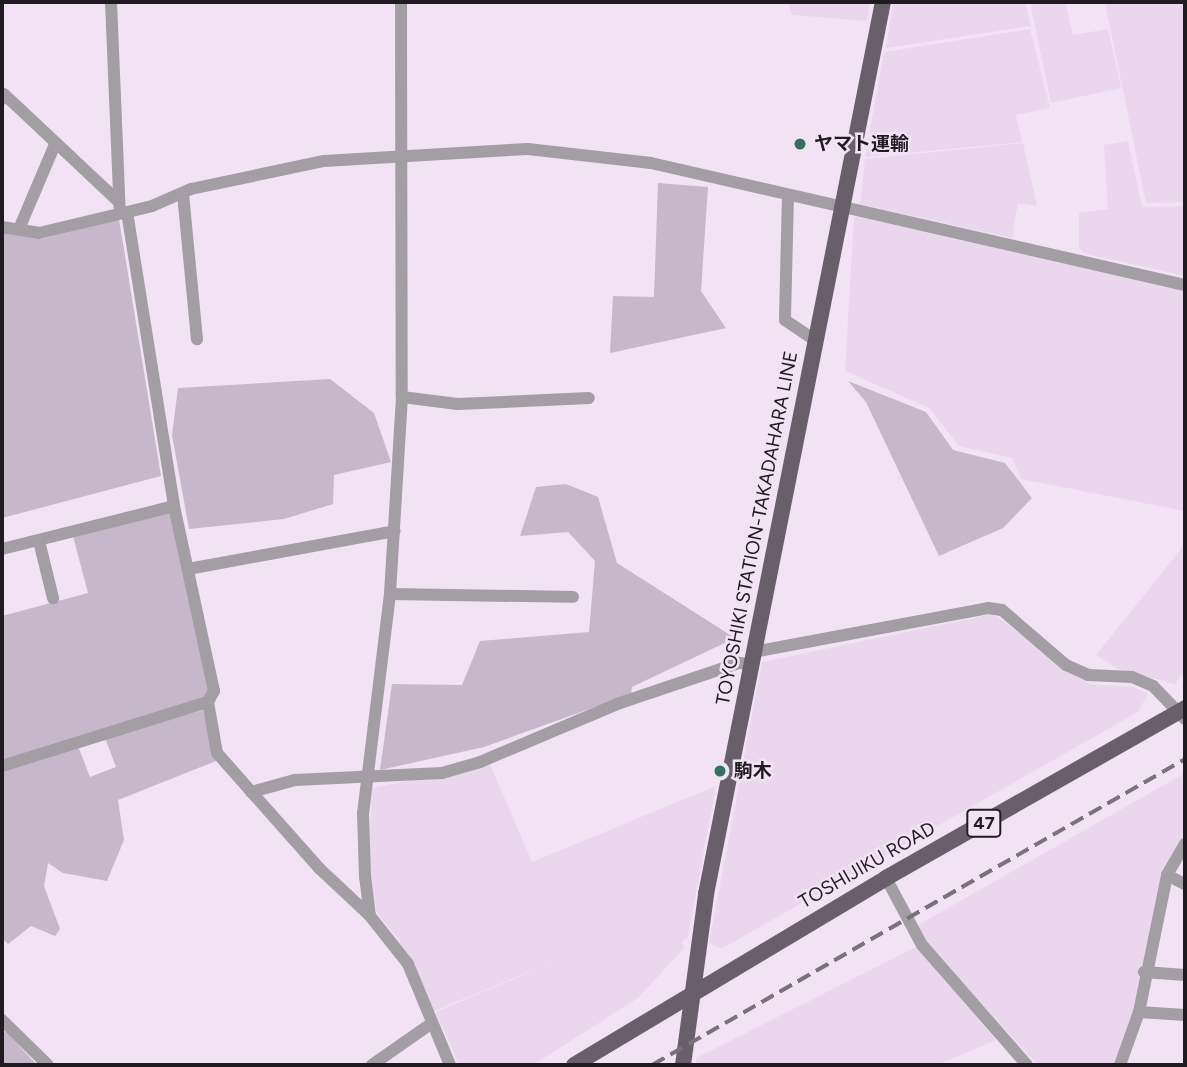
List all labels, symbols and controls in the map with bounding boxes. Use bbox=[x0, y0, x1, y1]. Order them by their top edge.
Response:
place label: ヤマト運輸 bbox=[814, 133, 909, 155]
marker: ヤマト運輸 bbox=[792, 136, 808, 152]
street label: TOYOSHIKI STATION-TAKADAHARA LINE bbox=[711, 349, 803, 707]
place label: 駒木 bbox=[734, 760, 772, 782]
marker: 駒木 bbox=[712, 763, 728, 779]
road number: 47 bbox=[965, 808, 1003, 838]
street label: TOSHIJIKU ROAD bbox=[795, 817, 939, 913]

